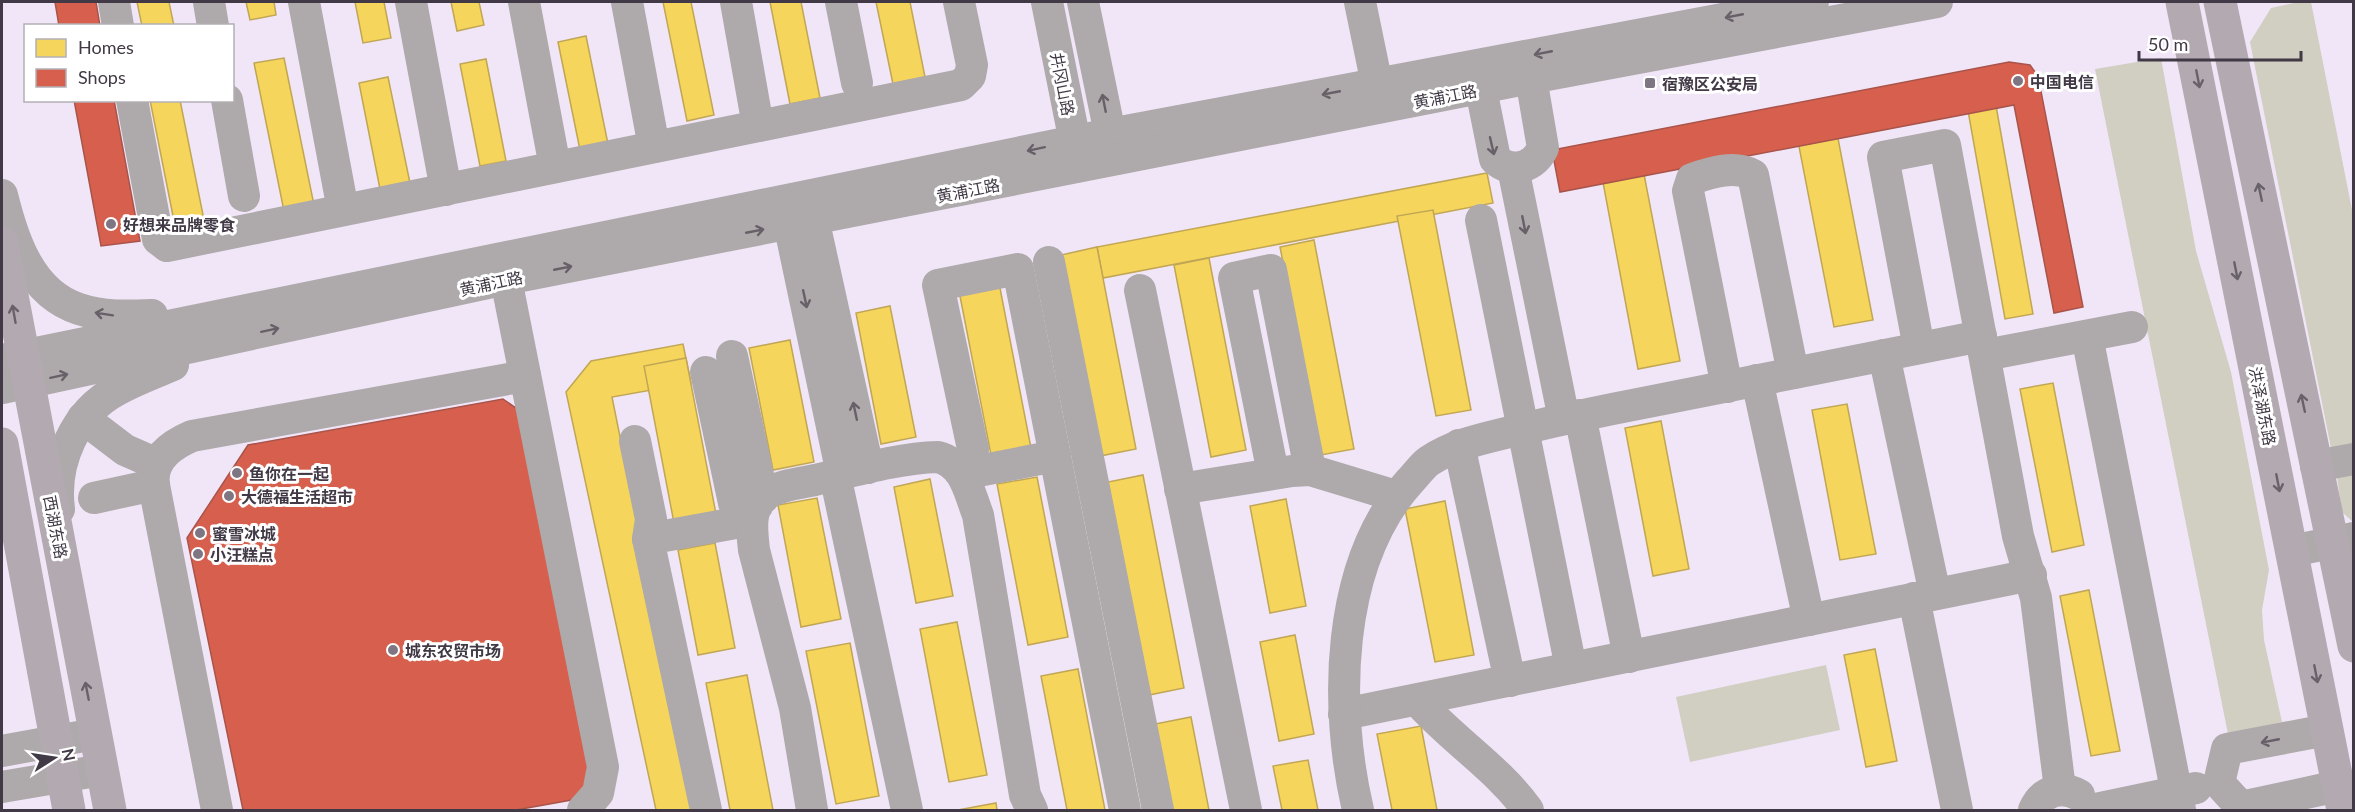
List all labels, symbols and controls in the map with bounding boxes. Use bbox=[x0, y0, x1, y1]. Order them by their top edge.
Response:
one-way arrow bbox=[1725, 11, 1745, 22]
legend bbox=[24, 24, 234, 102]
scale bar bbox=[2139, 24, 2301, 62]
text: 50 m bbox=[2148, 33, 2188, 55]
text: Homes bbox=[78, 36, 134, 58]
one-way arrow bbox=[1533, 47, 1553, 58]
street label: 井冈山路 bbox=[1048, 51, 1078, 117]
text: Shops bbox=[78, 66, 126, 88]
one-way arrow bbox=[2192, 70, 2204, 89]
place label: 中国电信 bbox=[2030, 72, 2094, 91]
place label: 宿豫区公安局 bbox=[1662, 74, 1758, 93]
marker: 中国电信 bbox=[2011, 74, 2025, 88]
marker: 宿豫区公安局 bbox=[1643, 76, 1657, 90]
street label: 黄浦江路 bbox=[1412, 81, 1478, 111]
one-way arrow bbox=[1321, 88, 1341, 99]
one-way arrow bbox=[1098, 93, 1109, 113]
one-way arrow bbox=[1487, 136, 1499, 155]
one-way arrow bbox=[1027, 144, 1046, 155]
street label: 黄浦江路 bbox=[935, 175, 1001, 205]
one-way arrow bbox=[2253, 182, 2265, 201]
place label: 好想来品牌零食 bbox=[123, 215, 236, 234]
one-way arrow bbox=[1519, 215, 1531, 234]
marker: 好想来品牌零食 bbox=[104, 217, 118, 231]
one-way arrow bbox=[744, 225, 764, 236]
one-way arrow bbox=[2231, 260, 2242, 280]
one-way arrow bbox=[553, 262, 573, 273]
street label: 黄浦江路 bbox=[458, 267, 524, 299]
one-way arrow bbox=[800, 288, 811, 308]
one-way arrow bbox=[8, 305, 19, 325]
one-way arrow bbox=[95, 309, 114, 320]
one-way arrow bbox=[260, 324, 279, 336]
street label: 洪泽湖东路 bbox=[2246, 365, 2280, 447]
one-way arrow bbox=[48, 370, 68, 381]
one-way arrow bbox=[2297, 394, 2308, 414]
one-way arrow bbox=[849, 402, 861, 421]
place label: 鱼你在一起 bbox=[249, 464, 329, 483]
marker: 鱼你在一起 bbox=[230, 466, 244, 480]
one-way arrow bbox=[2273, 472, 2284, 492]
place label: 大德福生活超市 bbox=[241, 487, 353, 506]
marker: 大德福生活超市 bbox=[222, 489, 236, 503]
street label: 西湖东路 bbox=[41, 494, 71, 560]
place label: 蜜雪冰城 bbox=[212, 524, 276, 543]
marker: 蜜雪冰城 bbox=[193, 526, 207, 540]
place label: 小汪糕点 bbox=[210, 545, 274, 564]
marker: 小汪糕点 bbox=[191, 547, 205, 561]
place label: 城东农贸市场 bbox=[405, 641, 501, 660]
marker: 城东农贸市场 bbox=[386, 643, 400, 657]
one-way arrow bbox=[2311, 663, 2322, 683]
one-way arrow bbox=[81, 682, 92, 702]
north arrow bbox=[24, 728, 84, 788]
one-way arrow bbox=[2260, 736, 2280, 747]
text: N bbox=[59, 747, 80, 763]

